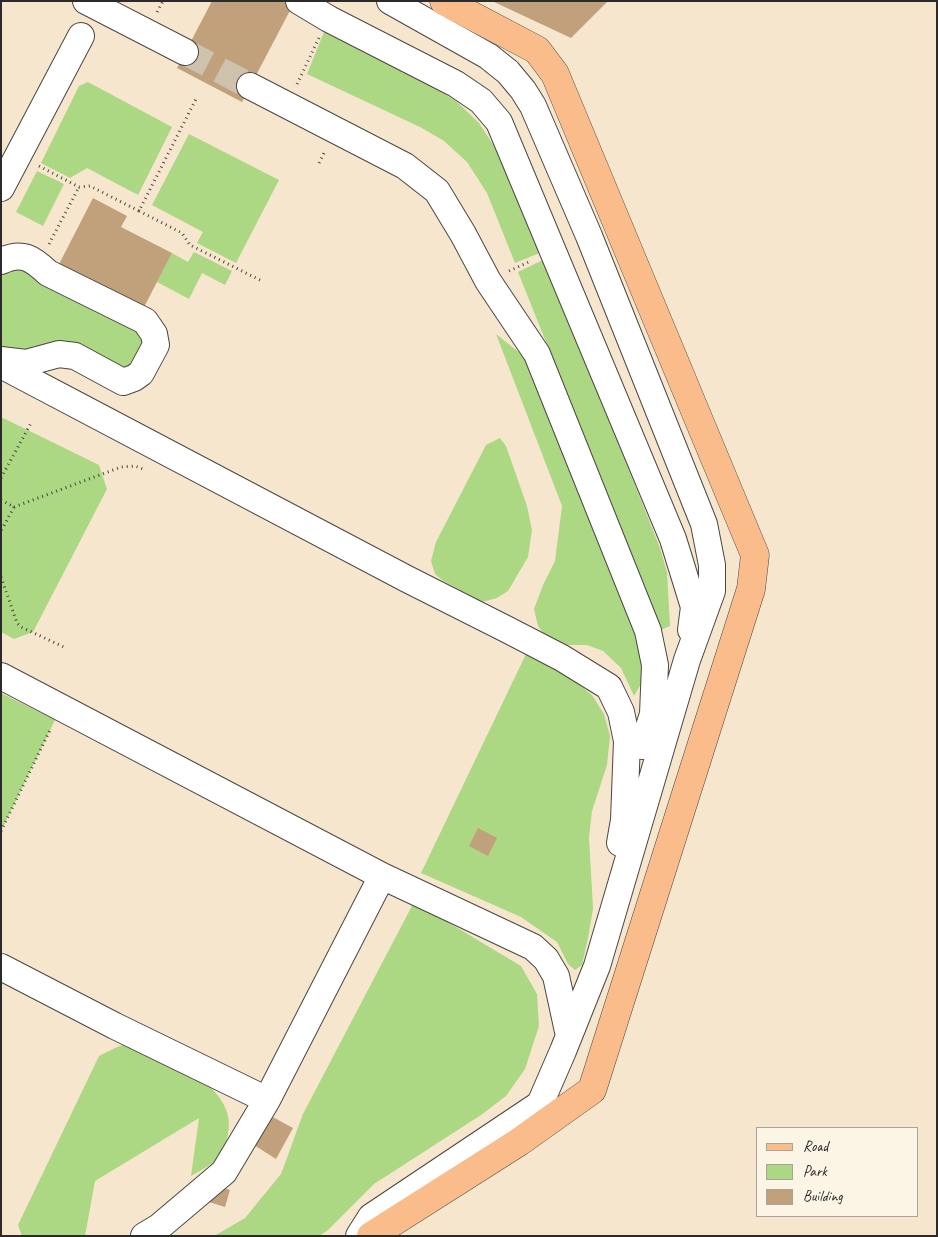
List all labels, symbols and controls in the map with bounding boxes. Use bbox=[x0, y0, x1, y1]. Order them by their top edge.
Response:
legend bbox=[756, 1127, 918, 1217]
text: Road bbox=[803, 1137, 828, 1156]
text: Park bbox=[803, 1162, 827, 1181]
text: Building bbox=[803, 1187, 842, 1206]

